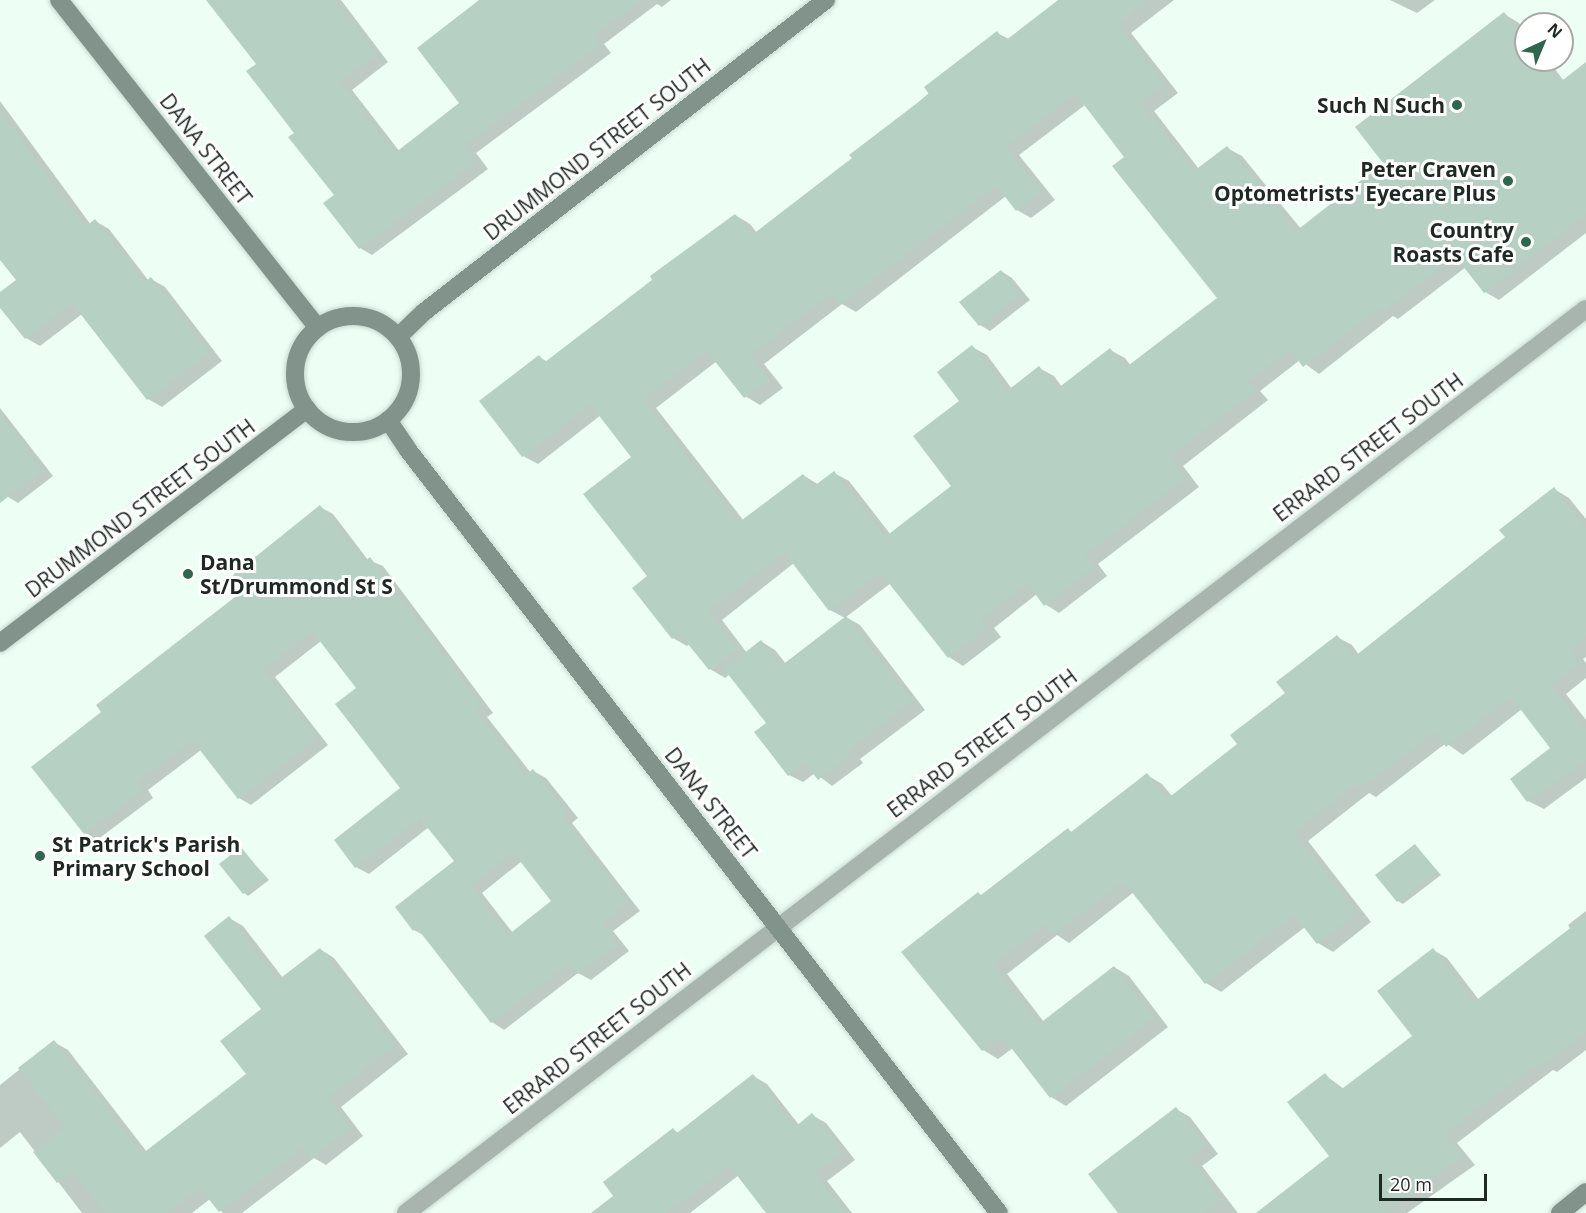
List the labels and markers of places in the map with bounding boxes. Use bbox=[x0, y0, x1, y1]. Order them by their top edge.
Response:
place label: Such N Such bbox=[1317, 92, 1445, 118]
marker: Such N Such bbox=[1450, 98, 1464, 112]
place label: Peter Craven Optometrists' Eyecare Plus bbox=[1214, 156, 1496, 206]
marker: Peter Craven Optometrists' Eyecare Plus bbox=[1501, 174, 1515, 188]
place label: Country Roasts Cafe bbox=[1392, 217, 1514, 267]
marker: Country Roasts Cafe bbox=[1519, 235, 1533, 249]
place label: Dana St/Drummond St S bbox=[200, 549, 393, 599]
marker: Dana St/Drummond St S bbox=[181, 567, 195, 581]
place label: St Patrick's Parish Primary School bbox=[52, 831, 240, 881]
marker: St Patrick's Parish Primary School bbox=[33, 849, 47, 863]

